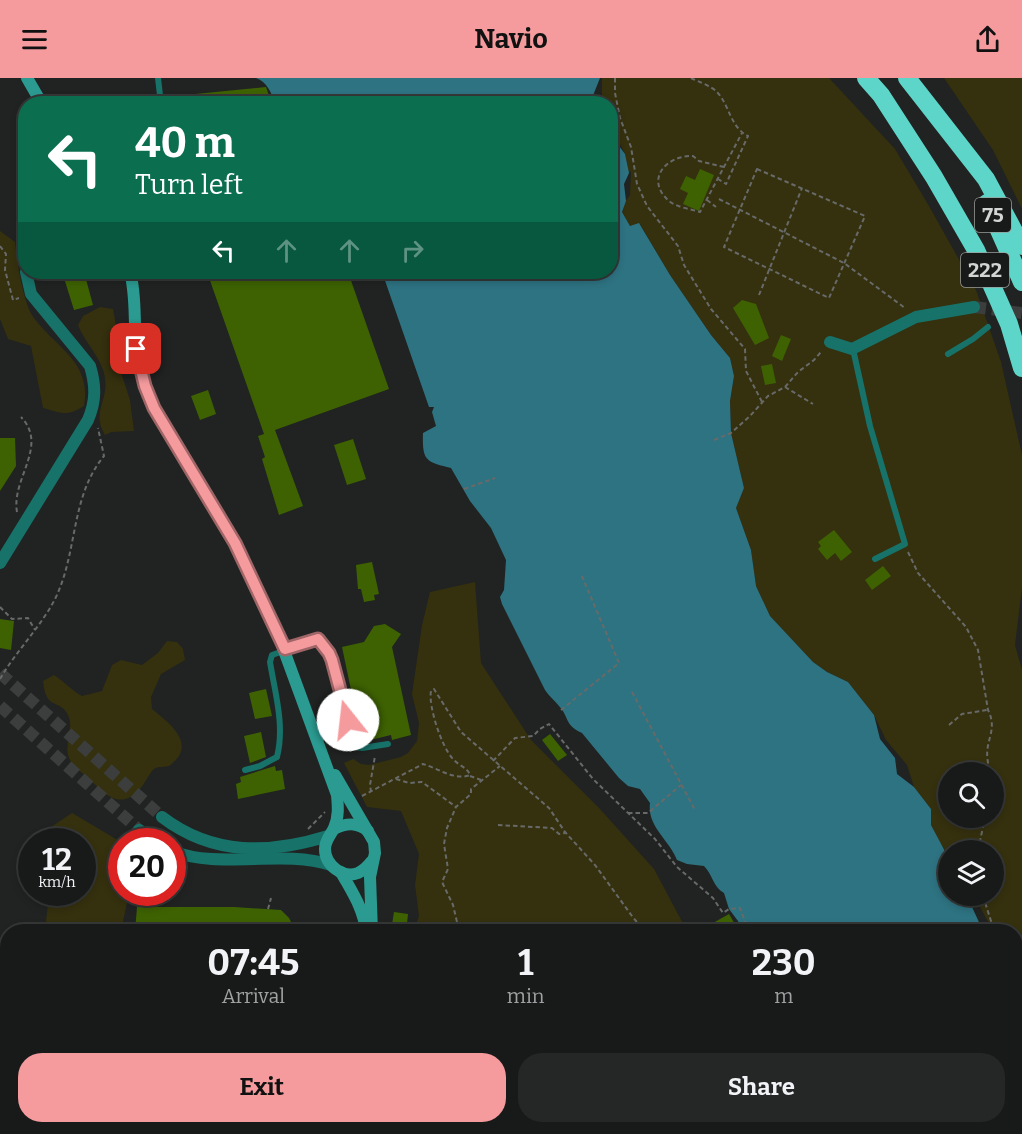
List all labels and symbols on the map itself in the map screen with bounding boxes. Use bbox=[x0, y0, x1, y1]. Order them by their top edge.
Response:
road number: 75 bbox=[975, 198, 1011, 232]
road number: 222 bbox=[961, 253, 1009, 287]
pin bbox=[110, 323, 161, 374]
position arrow bbox=[316, 688, 380, 752]
speed limit sign: 20 bbox=[108, 828, 186, 906]

